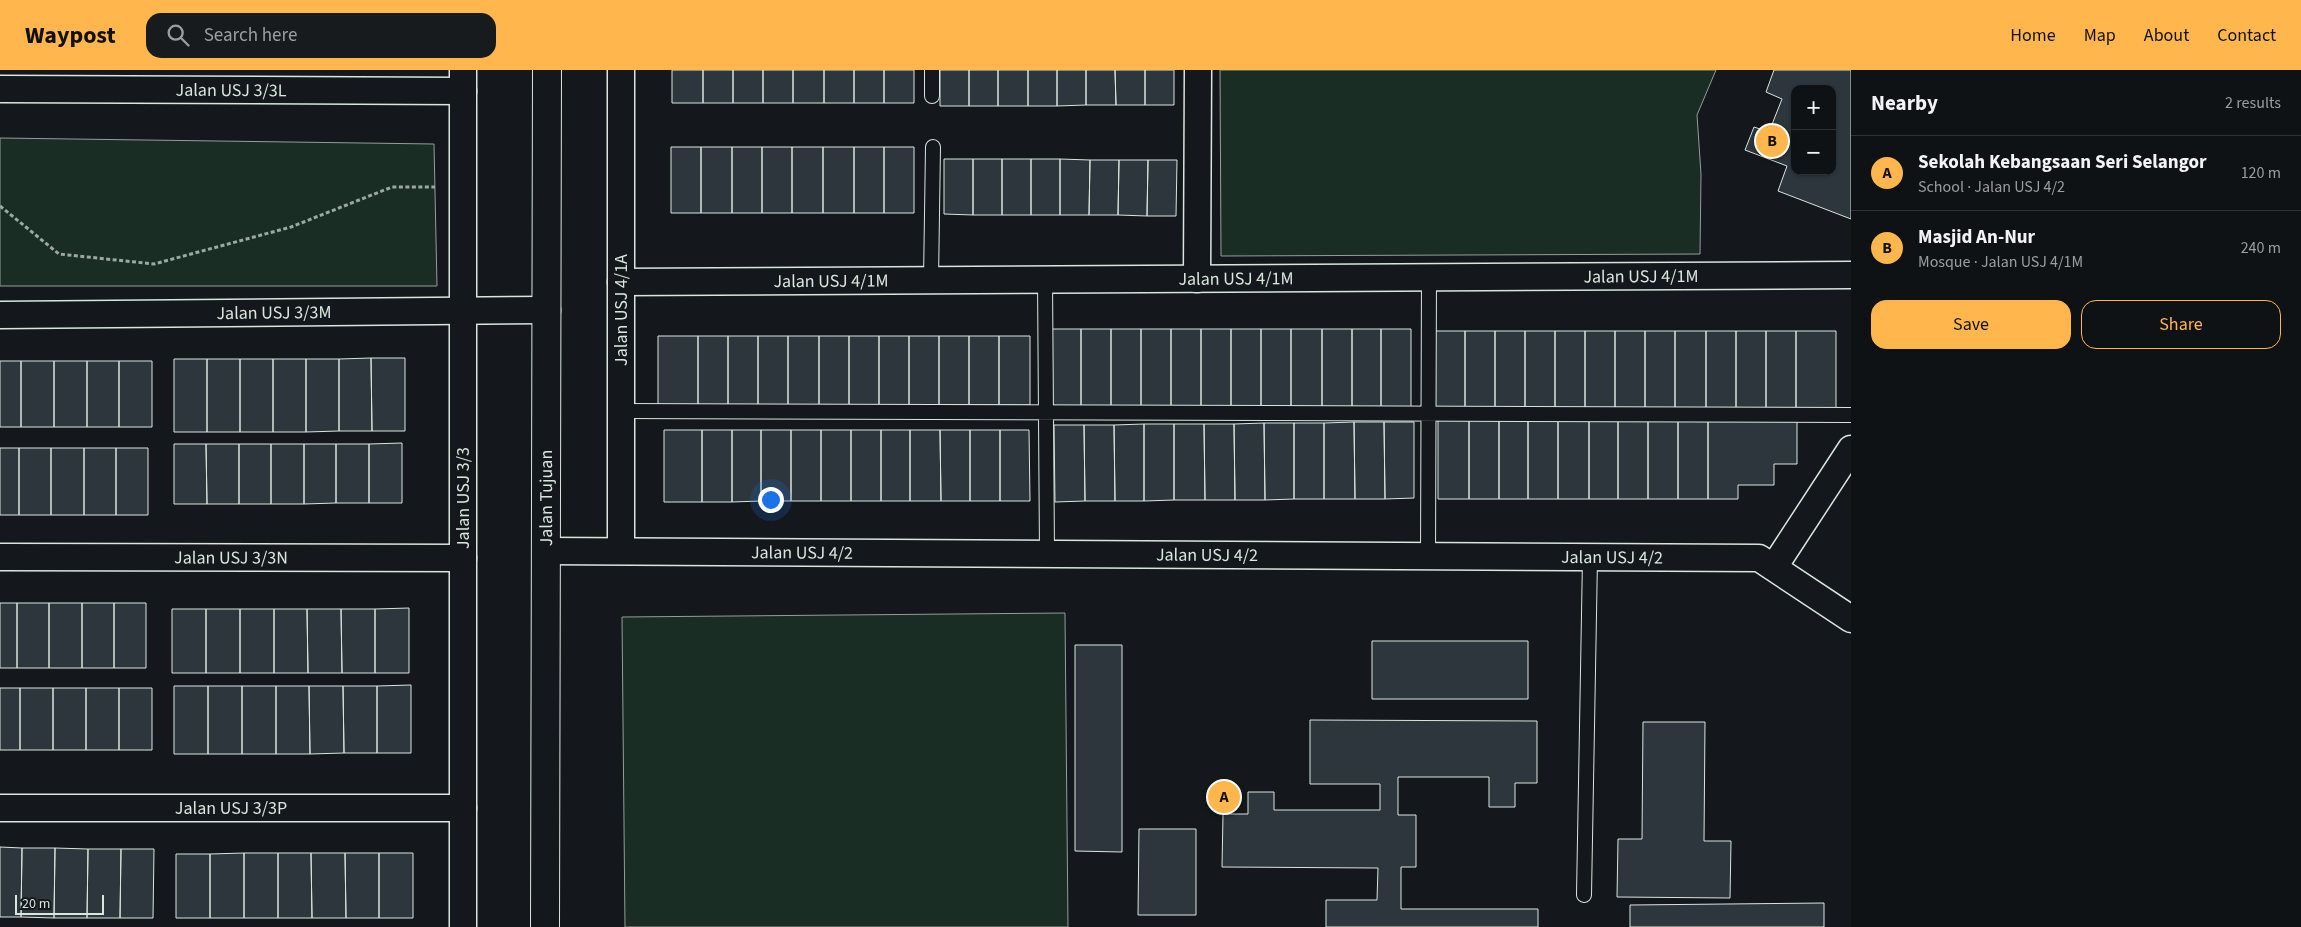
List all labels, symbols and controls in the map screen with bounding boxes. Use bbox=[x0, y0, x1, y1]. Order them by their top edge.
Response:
search box bbox=[146, 13, 496, 58]
text: Waypost bbox=[25, 18, 116, 53]
icon: search bbox=[164, 21, 192, 49]
text: Search here bbox=[204, 22, 297, 49]
text: Home bbox=[2010, 23, 2056, 48]
text: Map bbox=[2084, 23, 2116, 48]
text: About bbox=[2144, 23, 2189, 48]
text: Contact bbox=[2217, 23, 2276, 48]
street label: Jalan USJ 3/3L bbox=[176, 78, 287, 103]
map controls bbox=[1791, 85, 1836, 175]
button: + bbox=[1791, 85, 1836, 130]
text: Nearby bbox=[1871, 88, 1938, 118]
text: 2 results bbox=[2225, 92, 2281, 114]
pin: B bbox=[1756, 122, 1788, 160]
button: − bbox=[1791, 130, 1836, 175]
text: Sekolah Kebangsaan Seri Selangor bbox=[1918, 149, 2207, 176]
text: A bbox=[1882, 162, 1892, 184]
text: 120 m bbox=[2241, 162, 2281, 184]
text: School · Jalan USJ 4/2 bbox=[1918, 176, 2065, 198]
text: Masjid An-Nur bbox=[1918, 224, 2035, 251]
text: B bbox=[1882, 237, 1892, 259]
text: 240 m bbox=[2241, 237, 2281, 259]
text: Mosque · Jalan USJ 4/1M bbox=[1918, 251, 2083, 273]
street label: Jalan USJ 4/1A bbox=[609, 254, 634, 366]
street label: Jalan USJ 4/1M bbox=[1583, 264, 1699, 290]
street label: Jalan USJ 4/1M bbox=[1178, 266, 1294, 292]
street label: Jalan USJ 4/1M bbox=[773, 268, 889, 294]
street label: Jalan USJ 3/3M bbox=[216, 300, 332, 326]
button: Save bbox=[1871, 300, 2071, 349]
button: Share bbox=[2081, 300, 2281, 349]
street label: Jalan USJ 3/3 bbox=[451, 447, 476, 549]
street label: Jalan Tujuan bbox=[534, 450, 559, 546]
your location bbox=[758, 487, 784, 513]
street label: Jalan USJ 4/2 bbox=[751, 540, 853, 566]
street label: Jalan USJ 4/2 bbox=[1156, 543, 1258, 568]
street label: Jalan USJ 3/3N bbox=[174, 545, 288, 571]
street label: Jalan USJ 4/2 bbox=[1561, 545, 1663, 570]
pin: A bbox=[1208, 778, 1240, 816]
street label: Jalan USJ 3/3P bbox=[175, 796, 287, 821]
scale bar bbox=[15, 892, 104, 915]
text: 20 m bbox=[22, 894, 50, 914]

